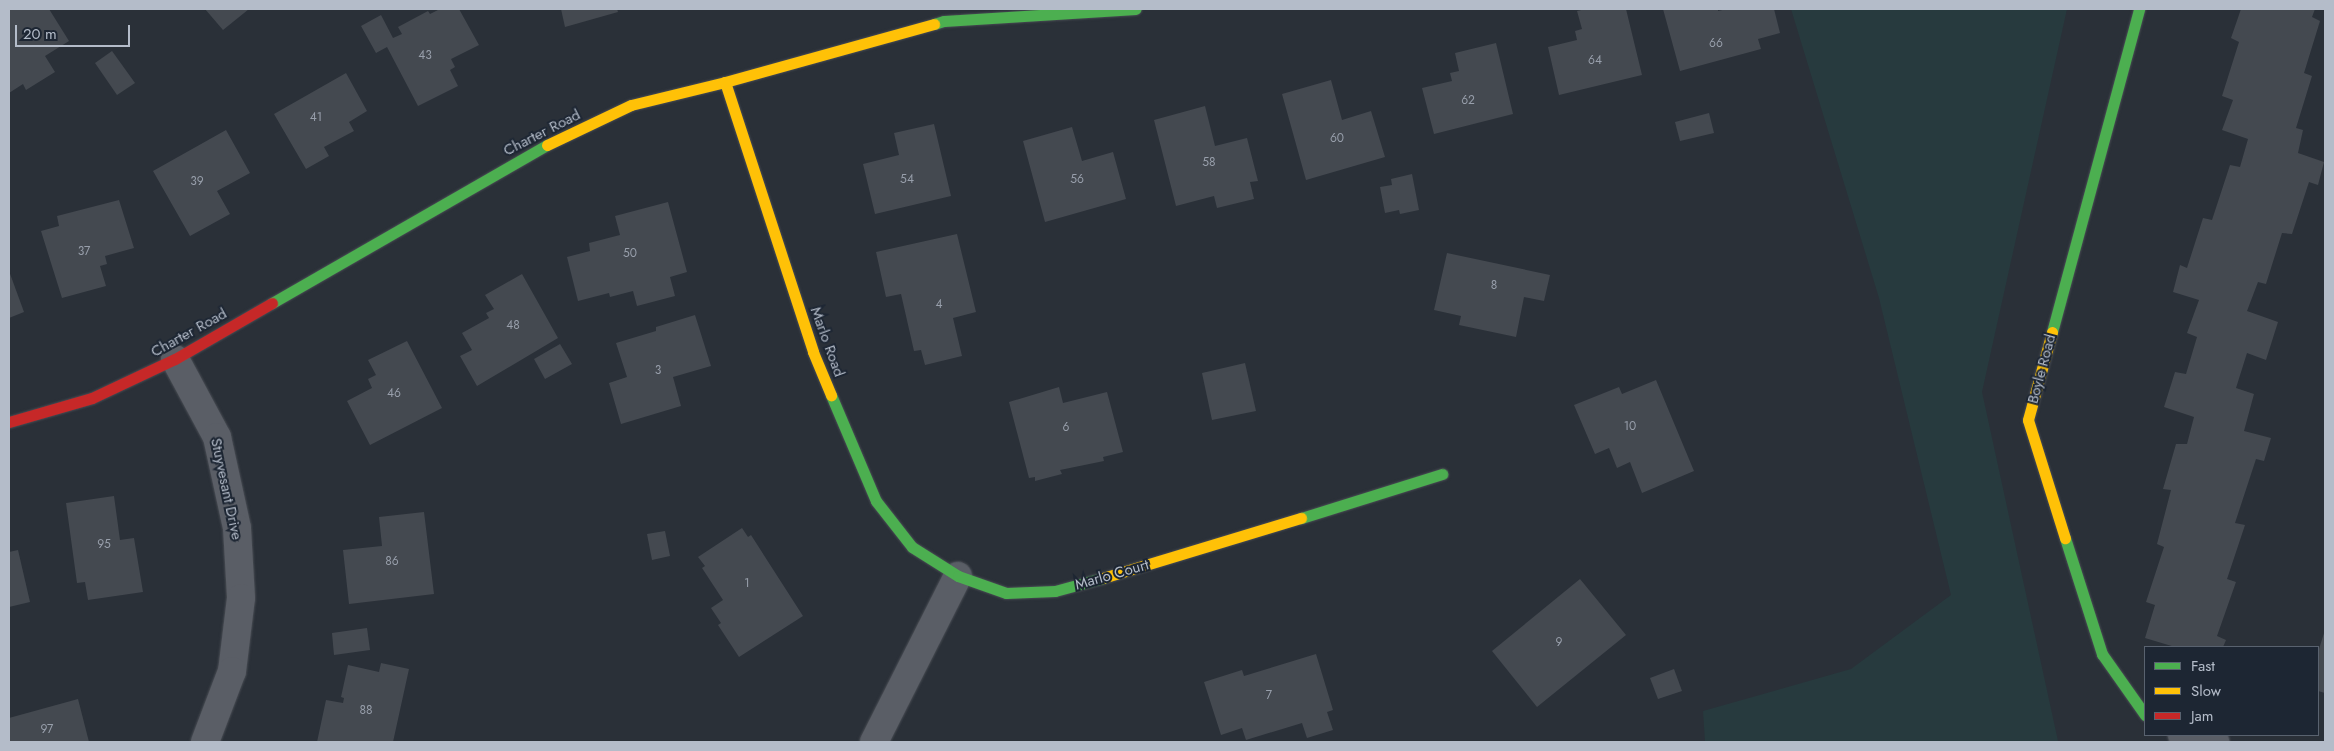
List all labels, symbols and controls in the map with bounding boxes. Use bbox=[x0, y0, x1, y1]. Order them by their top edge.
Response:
scale bar bbox=[18, 15, 132, 47]
text: 20 m bbox=[23, 23, 57, 45]
house number: 66 bbox=[1709, 37, 1723, 51]
house number: 43 bbox=[418, 49, 432, 63]
house number: 64 bbox=[1588, 54, 1602, 68]
house number: 62 bbox=[1461, 94, 1475, 108]
street label: Charter Road bbox=[501, 106, 583, 160]
house number: 41 bbox=[310, 111, 322, 125]
house number: 60 bbox=[1330, 132, 1344, 146]
house number: 58 bbox=[1202, 156, 1216, 170]
house number: 54 bbox=[900, 173, 914, 187]
house number: 56 bbox=[1070, 173, 1084, 187]
house number: 39 bbox=[190, 175, 204, 189]
house number: 37 bbox=[78, 245, 90, 259]
house number: 50 bbox=[623, 247, 637, 261]
house number: 8 bbox=[1491, 279, 1497, 293]
house number: 4 bbox=[936, 298, 942, 312]
street label: Charter Road bbox=[148, 305, 230, 361]
street label: Marlo Road bbox=[806, 305, 848, 379]
house number: 48 bbox=[506, 319, 520, 333]
street label: Boyle Road bbox=[2024, 332, 2060, 406]
house number: 3 bbox=[655, 364, 661, 378]
house number: 46 bbox=[387, 387, 401, 401]
house number: 10 bbox=[1624, 420, 1636, 434]
house number: 6 bbox=[1063, 421, 1069, 435]
street label: Stuyvesant Drive bbox=[206, 437, 246, 541]
house number: 95 bbox=[97, 538, 111, 552]
house number: 86 bbox=[385, 555, 399, 569]
street label: Marlo Court bbox=[1073, 556, 1151, 594]
house number: 1 bbox=[744, 577, 750, 591]
house number: 9 bbox=[1556, 636, 1562, 650]
legend bbox=[2144, 646, 2319, 736]
text: Fast bbox=[2191, 655, 2215, 677]
text: Slow bbox=[2191, 680, 2221, 702]
house number: 7 bbox=[1266, 689, 1272, 703]
house number: 88 bbox=[359, 704, 373, 718]
text: Jam bbox=[2191, 705, 2214, 727]
house number: 97 bbox=[41, 723, 53, 737]

